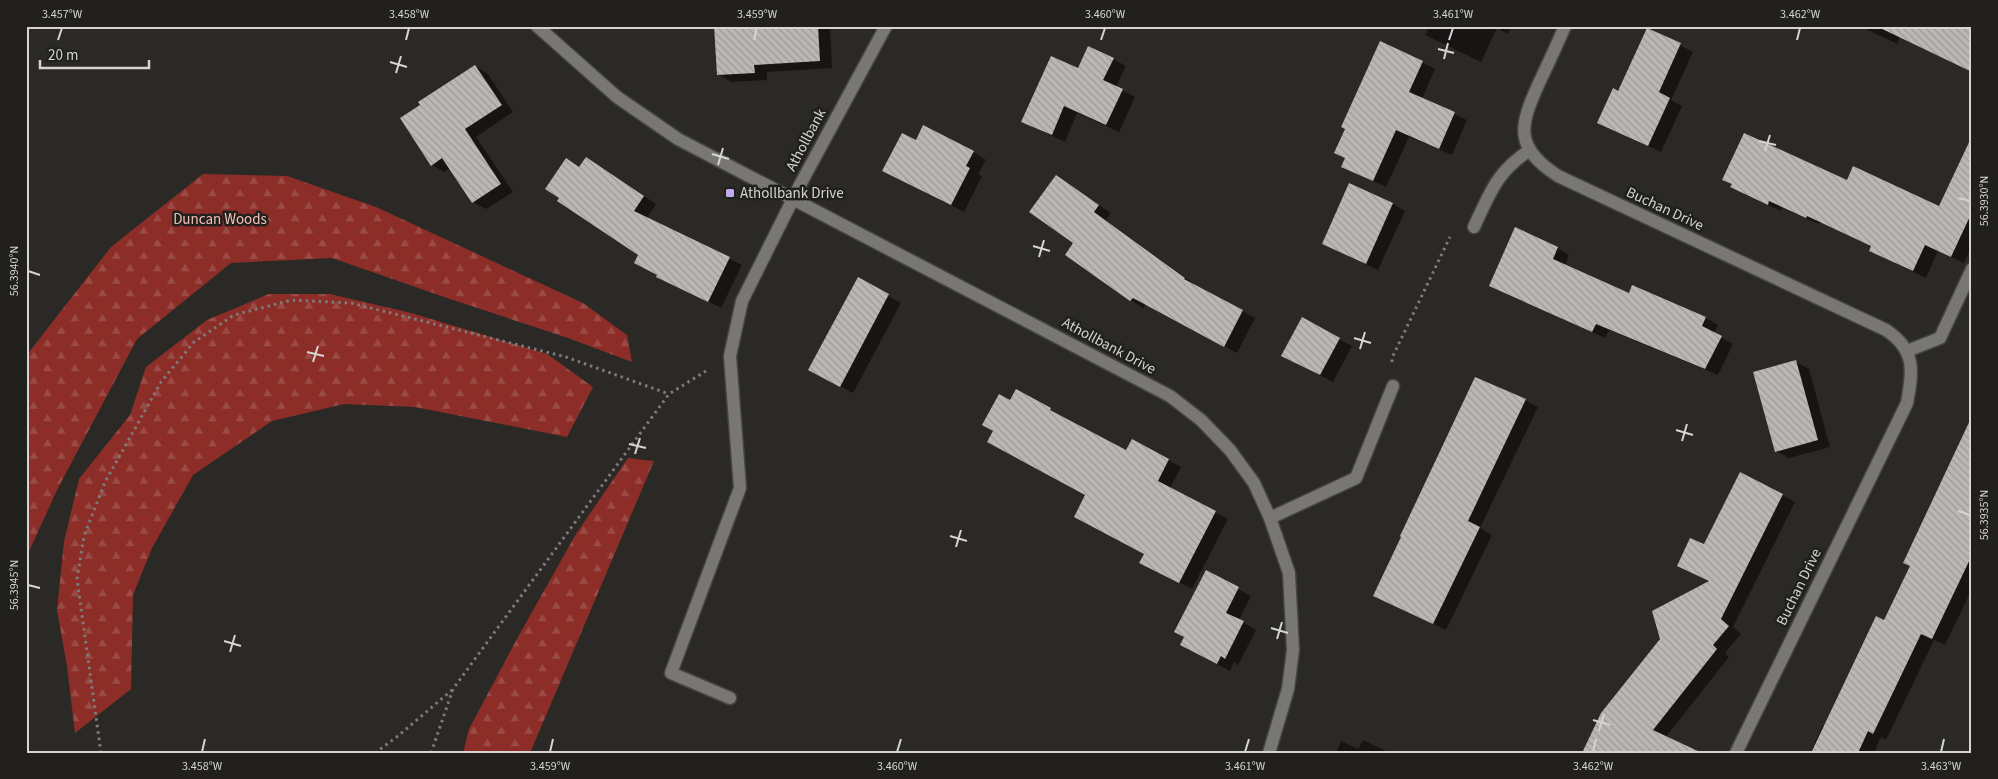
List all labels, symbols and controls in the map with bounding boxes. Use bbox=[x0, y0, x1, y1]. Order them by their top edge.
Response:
text: 3.457°W bbox=[42, 6, 83, 23]
text: 3.458°W bbox=[389, 6, 430, 23]
text: 3.459°W bbox=[737, 6, 778, 23]
text: 3.460°W bbox=[1085, 6, 1126, 23]
text: 3.461°W bbox=[1433, 6, 1474, 23]
text: 3.462°W bbox=[1780, 6, 1821, 23]
scale bar bbox=[40, 38, 149, 70]
text: 20 m bbox=[48, 45, 78, 66]
street label: Athollbank bbox=[781, 104, 832, 175]
text: 56.3930°N bbox=[1976, 176, 1993, 226]
street label: Buchan Drive bbox=[1623, 182, 1707, 236]
place label: Athollbank Drive bbox=[740, 183, 844, 204]
marker: Athollbank Drive bbox=[724, 187, 736, 199]
park label: Duncan Woods bbox=[173, 209, 267, 230]
text: 56.3940°N bbox=[6, 246, 23, 296]
street label: Athollbank Drive bbox=[1058, 312, 1160, 380]
text: 56.3935°N bbox=[1976, 490, 1993, 540]
street label: Buchan Drive bbox=[1771, 545, 1827, 629]
text: 56.3945°N bbox=[6, 560, 23, 610]
text: 3.458°W bbox=[182, 758, 223, 775]
text: 3.459°W bbox=[530, 758, 571, 775]
text: 3.460°W bbox=[877, 758, 918, 775]
text: 3.461°W bbox=[1225, 758, 1266, 775]
text: 3.462°W bbox=[1573, 758, 1614, 775]
text: 3.463°W bbox=[1921, 758, 1962, 775]

